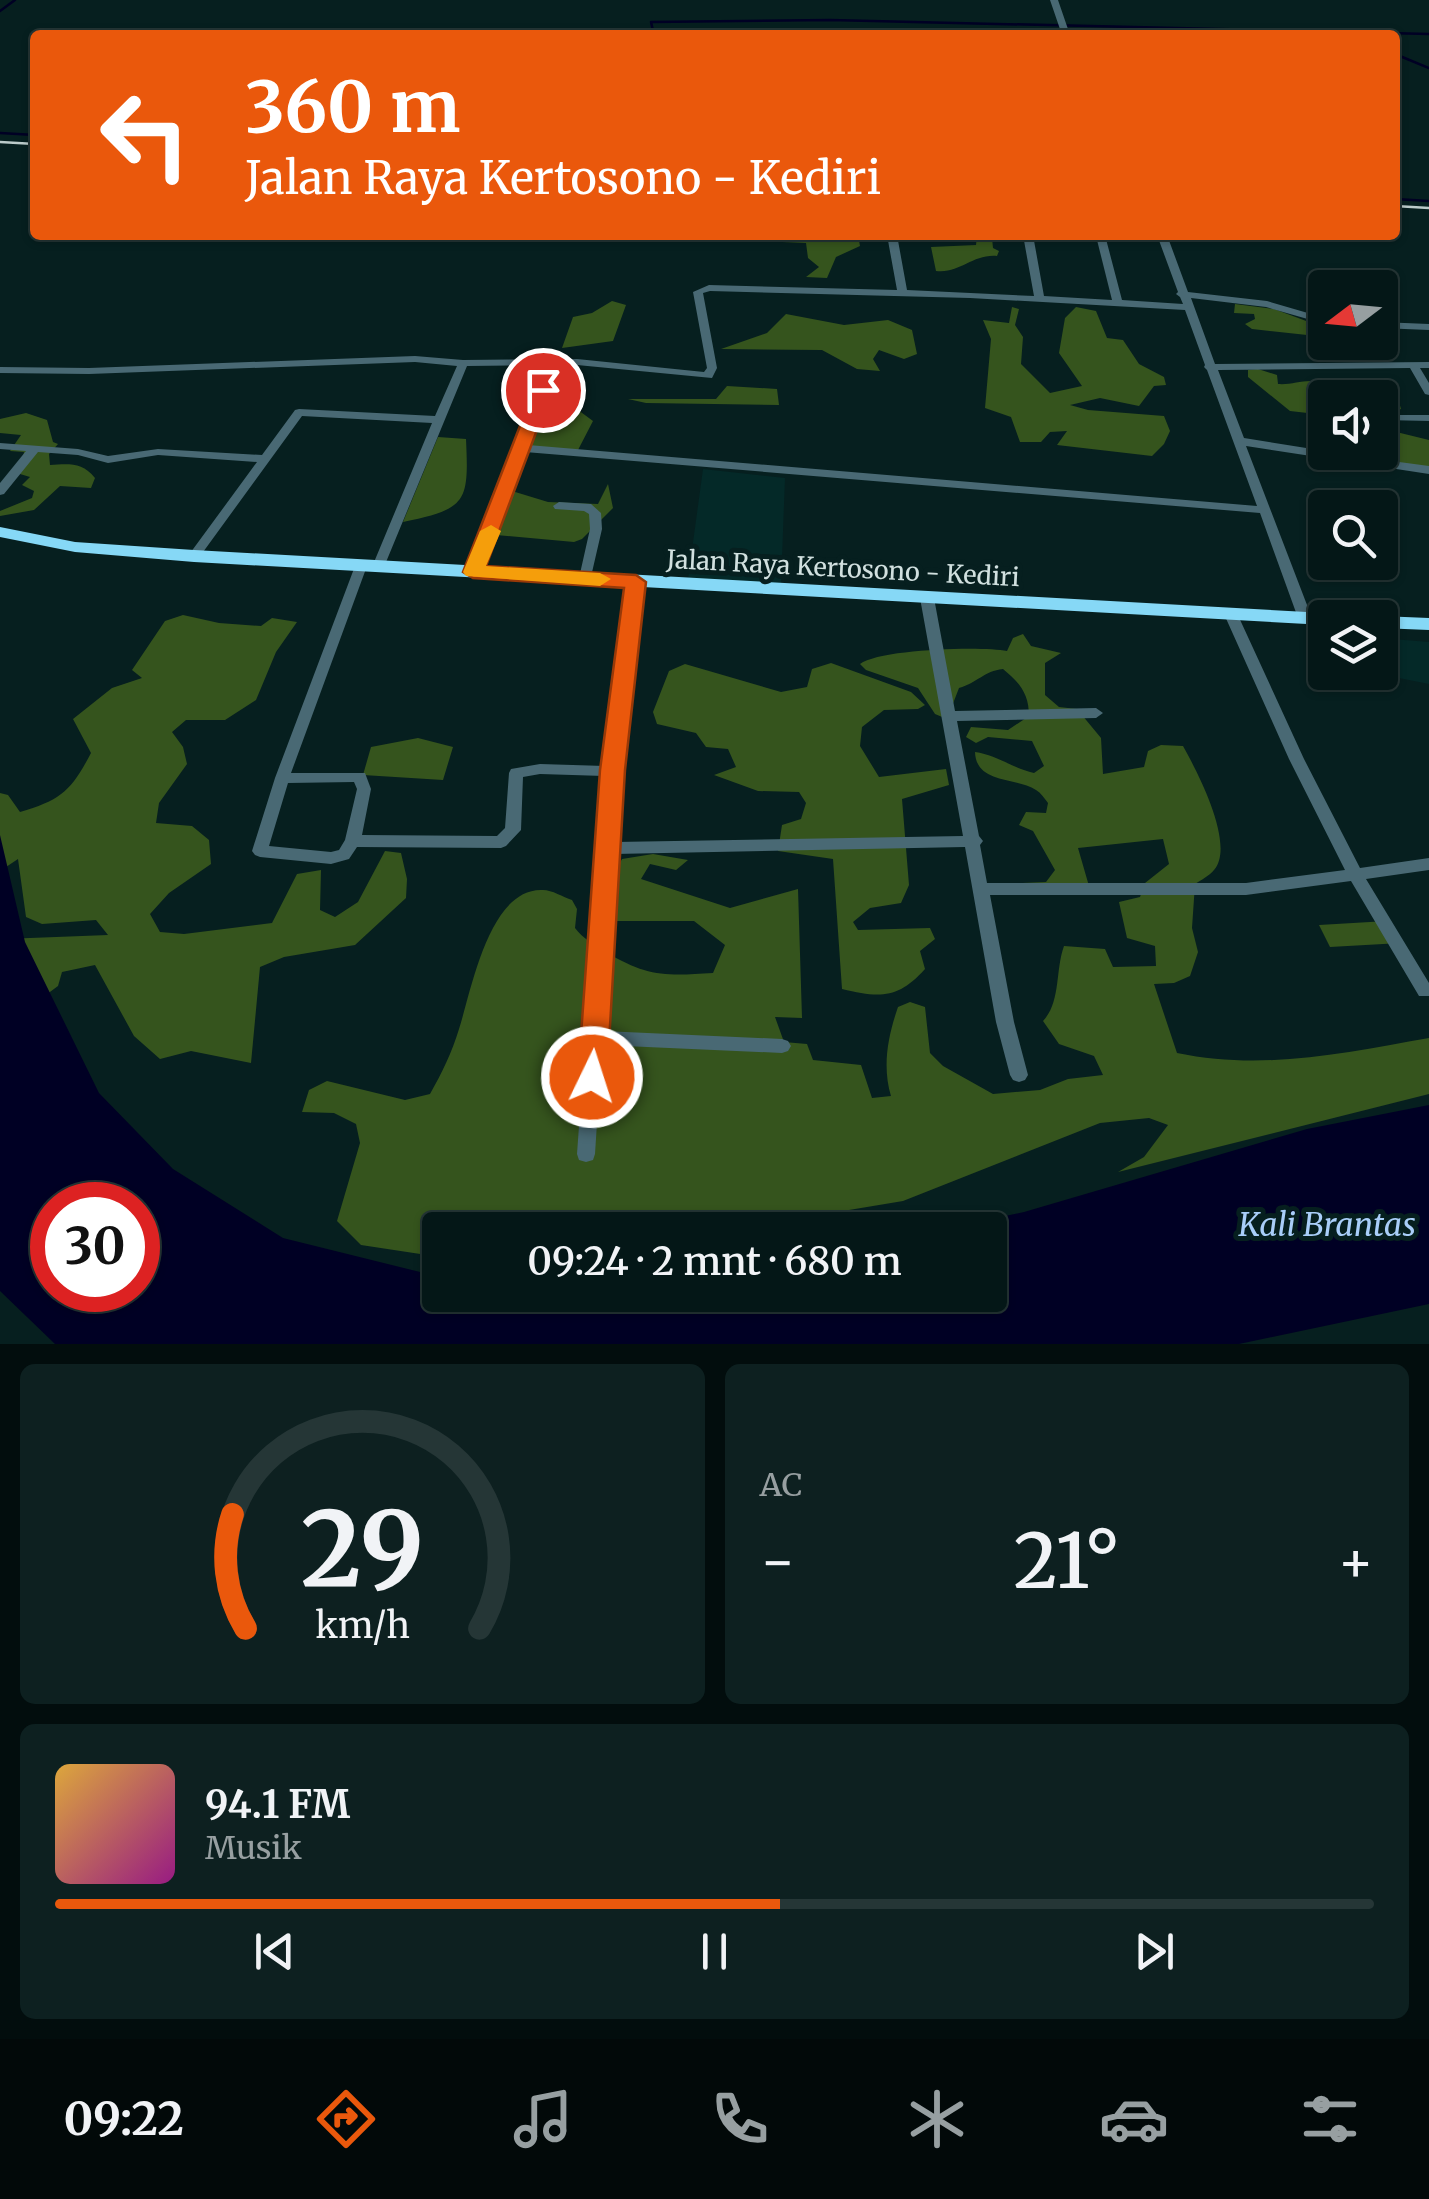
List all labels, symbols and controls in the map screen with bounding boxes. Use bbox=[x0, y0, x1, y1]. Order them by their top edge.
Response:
text: 360 m bbox=[245, 63, 460, 151]
icon: left bbox=[80, 70, 210, 200]
text: Jalan Raya Kertosono - Kediri bbox=[245, 150, 881, 206]
north arrow bbox=[1308, 270, 1398, 360]
map controls bbox=[1308, 270, 1398, 690]
pin bbox=[501, 348, 586, 433]
icon: arrive bbox=[516, 363, 571, 418]
button: sound bbox=[1308, 380, 1398, 470]
button: search bbox=[1308, 490, 1398, 580]
street label: Jalan Raya Kertosono - Kediri bbox=[665, 543, 1020, 593]
button: layers bbox=[1308, 600, 1398, 690]
position arrow bbox=[540, 1025, 644, 1129]
speed limit sign: 30 bbox=[30, 1182, 160, 1312]
water label: Kali Brantas bbox=[1237, 1205, 1416, 1245]
text: 09:24 · 2 mnt · 680 m bbox=[527, 1238, 902, 1285]
text: AC bbox=[760, 1465, 803, 1505]
text: 29 bbox=[300, 1484, 424, 1614]
text: 21° bbox=[1013, 1514, 1120, 1608]
text: − bbox=[760, 1527, 796, 1596]
text: + bbox=[1337, 1527, 1374, 1596]
text: km/h bbox=[315, 1603, 410, 1648]
text: 94.1 FM bbox=[205, 1781, 350, 1828]
text: Musik bbox=[205, 1828, 302, 1868]
icon: previous bbox=[247, 1924, 302, 1979]
icon: pause bbox=[687, 1924, 742, 1979]
icon: next bbox=[1127, 1924, 1182, 1979]
icon: directions bbox=[311, 2084, 381, 2154]
icon: music bbox=[508, 2084, 578, 2154]
icon: phone bbox=[705, 2084, 775, 2154]
icon: climate bbox=[902, 2084, 972, 2154]
icon: car bbox=[1099, 2084, 1169, 2154]
icon: filters bbox=[1295, 2084, 1365, 2154]
text: 09:22 bbox=[63, 2091, 184, 2147]

